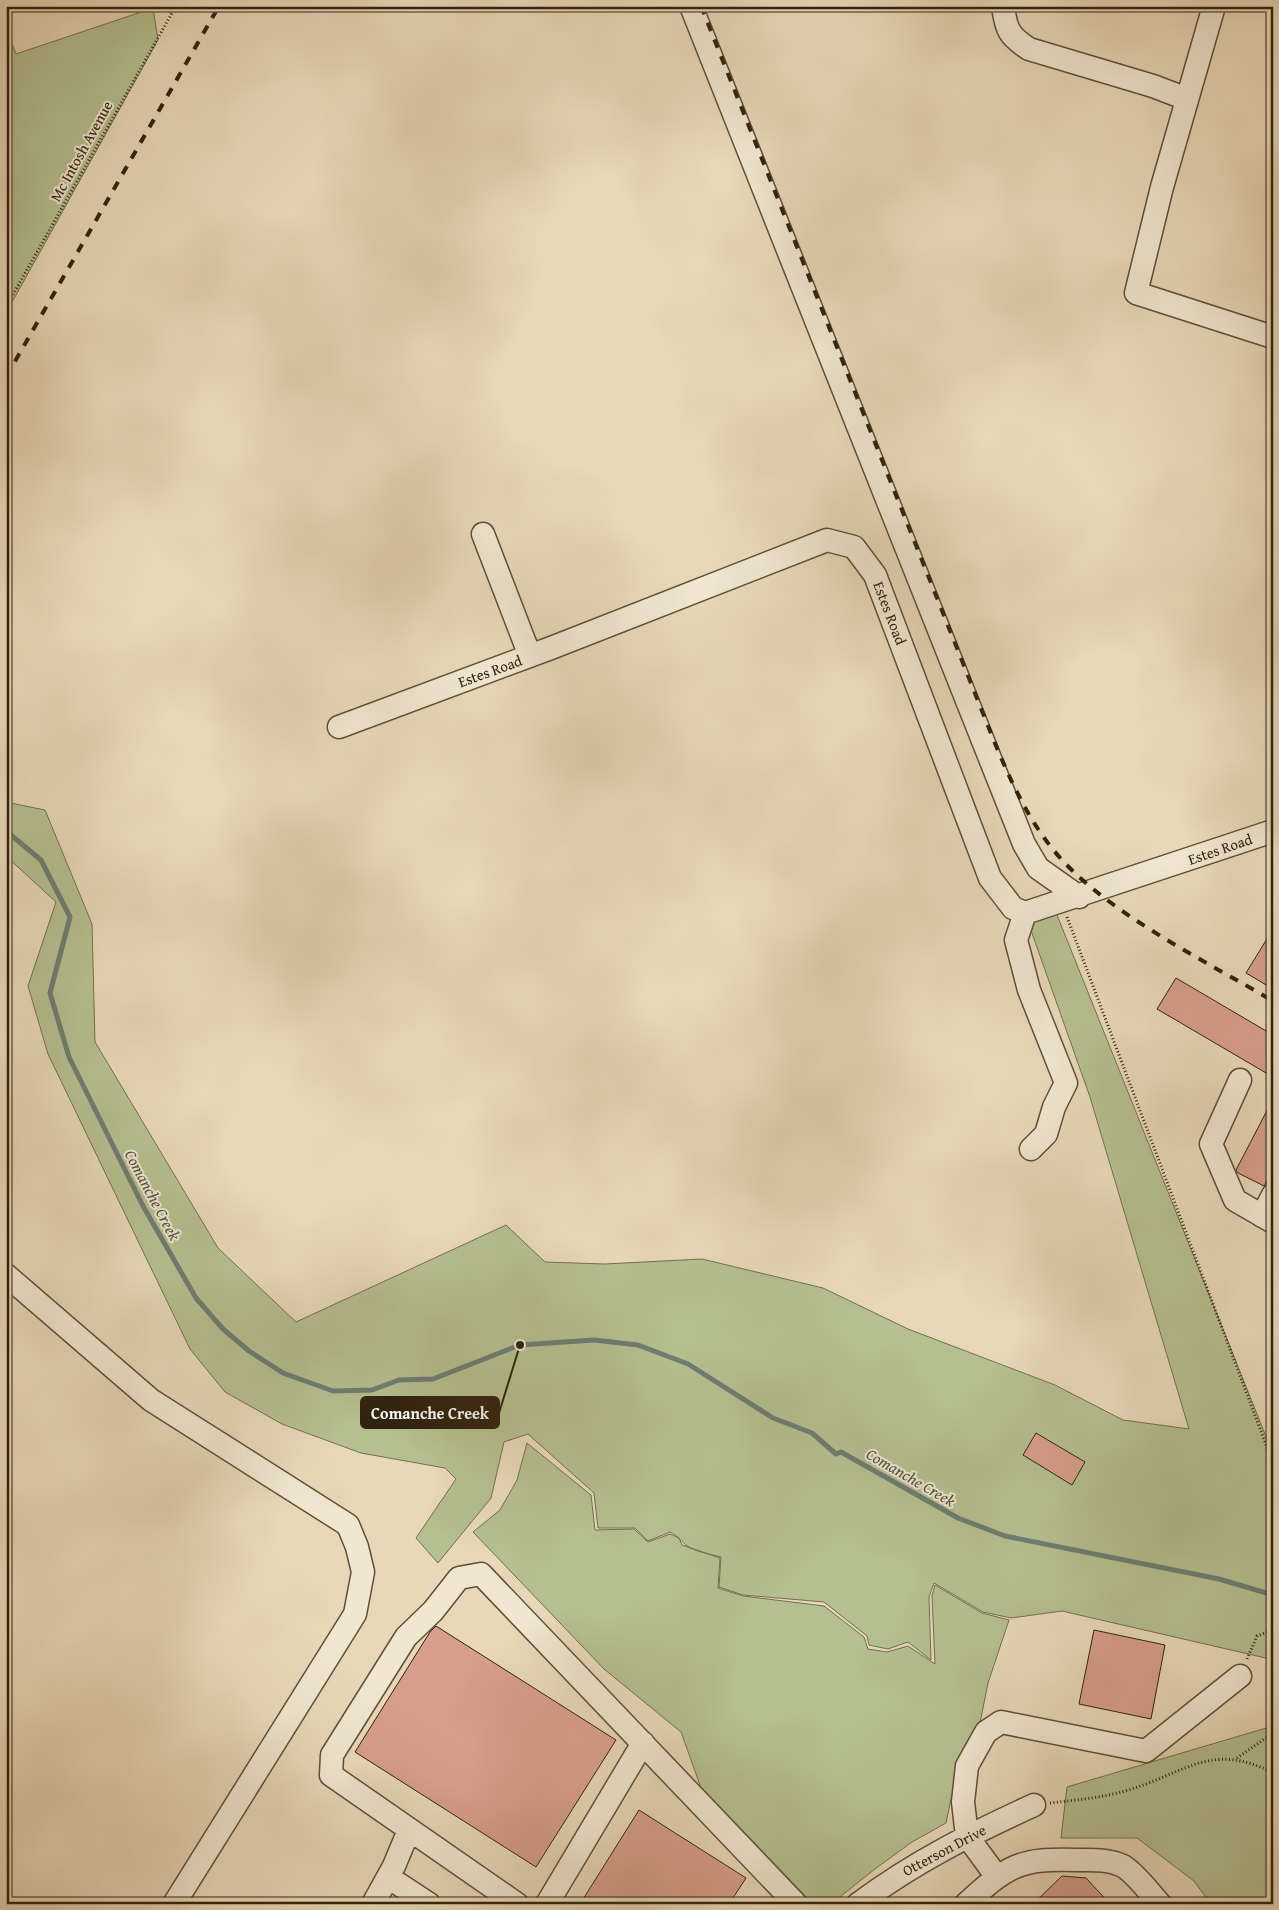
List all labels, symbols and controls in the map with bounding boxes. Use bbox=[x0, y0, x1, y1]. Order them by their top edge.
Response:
street label: Mc Intosh Avenue bbox=[45, 97, 117, 205]
street label: Estes Road bbox=[868, 578, 912, 648]
street label: Estes Road bbox=[455, 650, 525, 692]
street label: Estes Road bbox=[1185, 828, 1255, 870]
water label: Comanche Creek bbox=[119, 1145, 187, 1245]
callout: Comanche Creek bbox=[361, 1397, 499, 1428]
text: Comanche Creek bbox=[371, 1401, 490, 1425]
water label: Comanche Creek bbox=[862, 1442, 961, 1513]
street label: Otterson Drive bbox=[898, 1819, 990, 1881]

